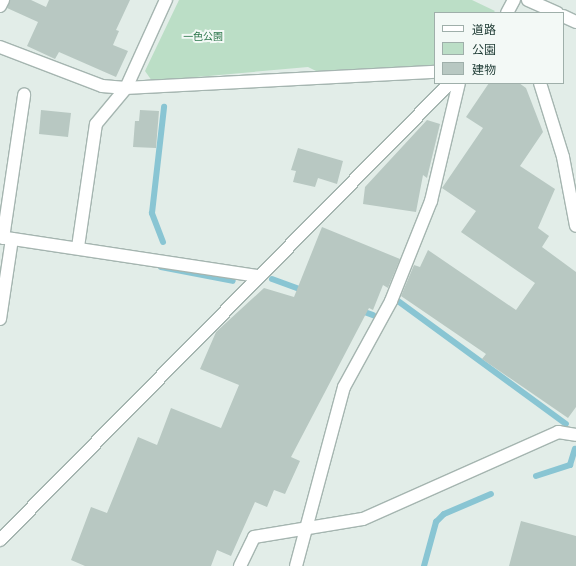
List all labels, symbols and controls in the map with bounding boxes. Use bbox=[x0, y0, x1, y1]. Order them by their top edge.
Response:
legend bbox=[434, 12, 564, 84]
text: 道路 bbox=[472, 23, 496, 37]
park label: 一色公園 bbox=[183, 32, 223, 44]
text: 公園 bbox=[472, 43, 496, 57]
text: 建物 bbox=[472, 63, 496, 77]

